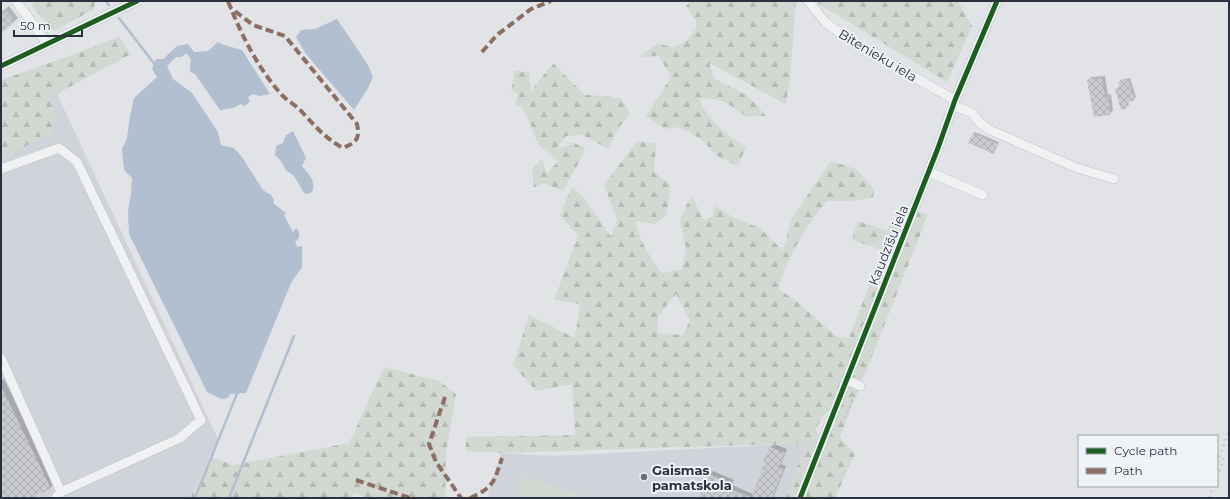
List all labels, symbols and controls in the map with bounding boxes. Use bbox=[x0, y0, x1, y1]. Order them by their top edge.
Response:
scale bar bbox=[14, 12, 82, 38]
text: 50 m bbox=[20, 18, 51, 33]
street label: Bitenieku iela bbox=[836, 25, 920, 85]
street label: Kaudzīšu iela bbox=[865, 202, 911, 288]
legend bbox=[1078, 435, 1218, 487]
text: Cycle path bbox=[1114, 443, 1177, 458]
place label: Gaismas pamatskola bbox=[652, 462, 732, 493]
text: Path bbox=[1114, 463, 1143, 478]
marker: Gaismas pamatskola bbox=[639, 472, 649, 482]

